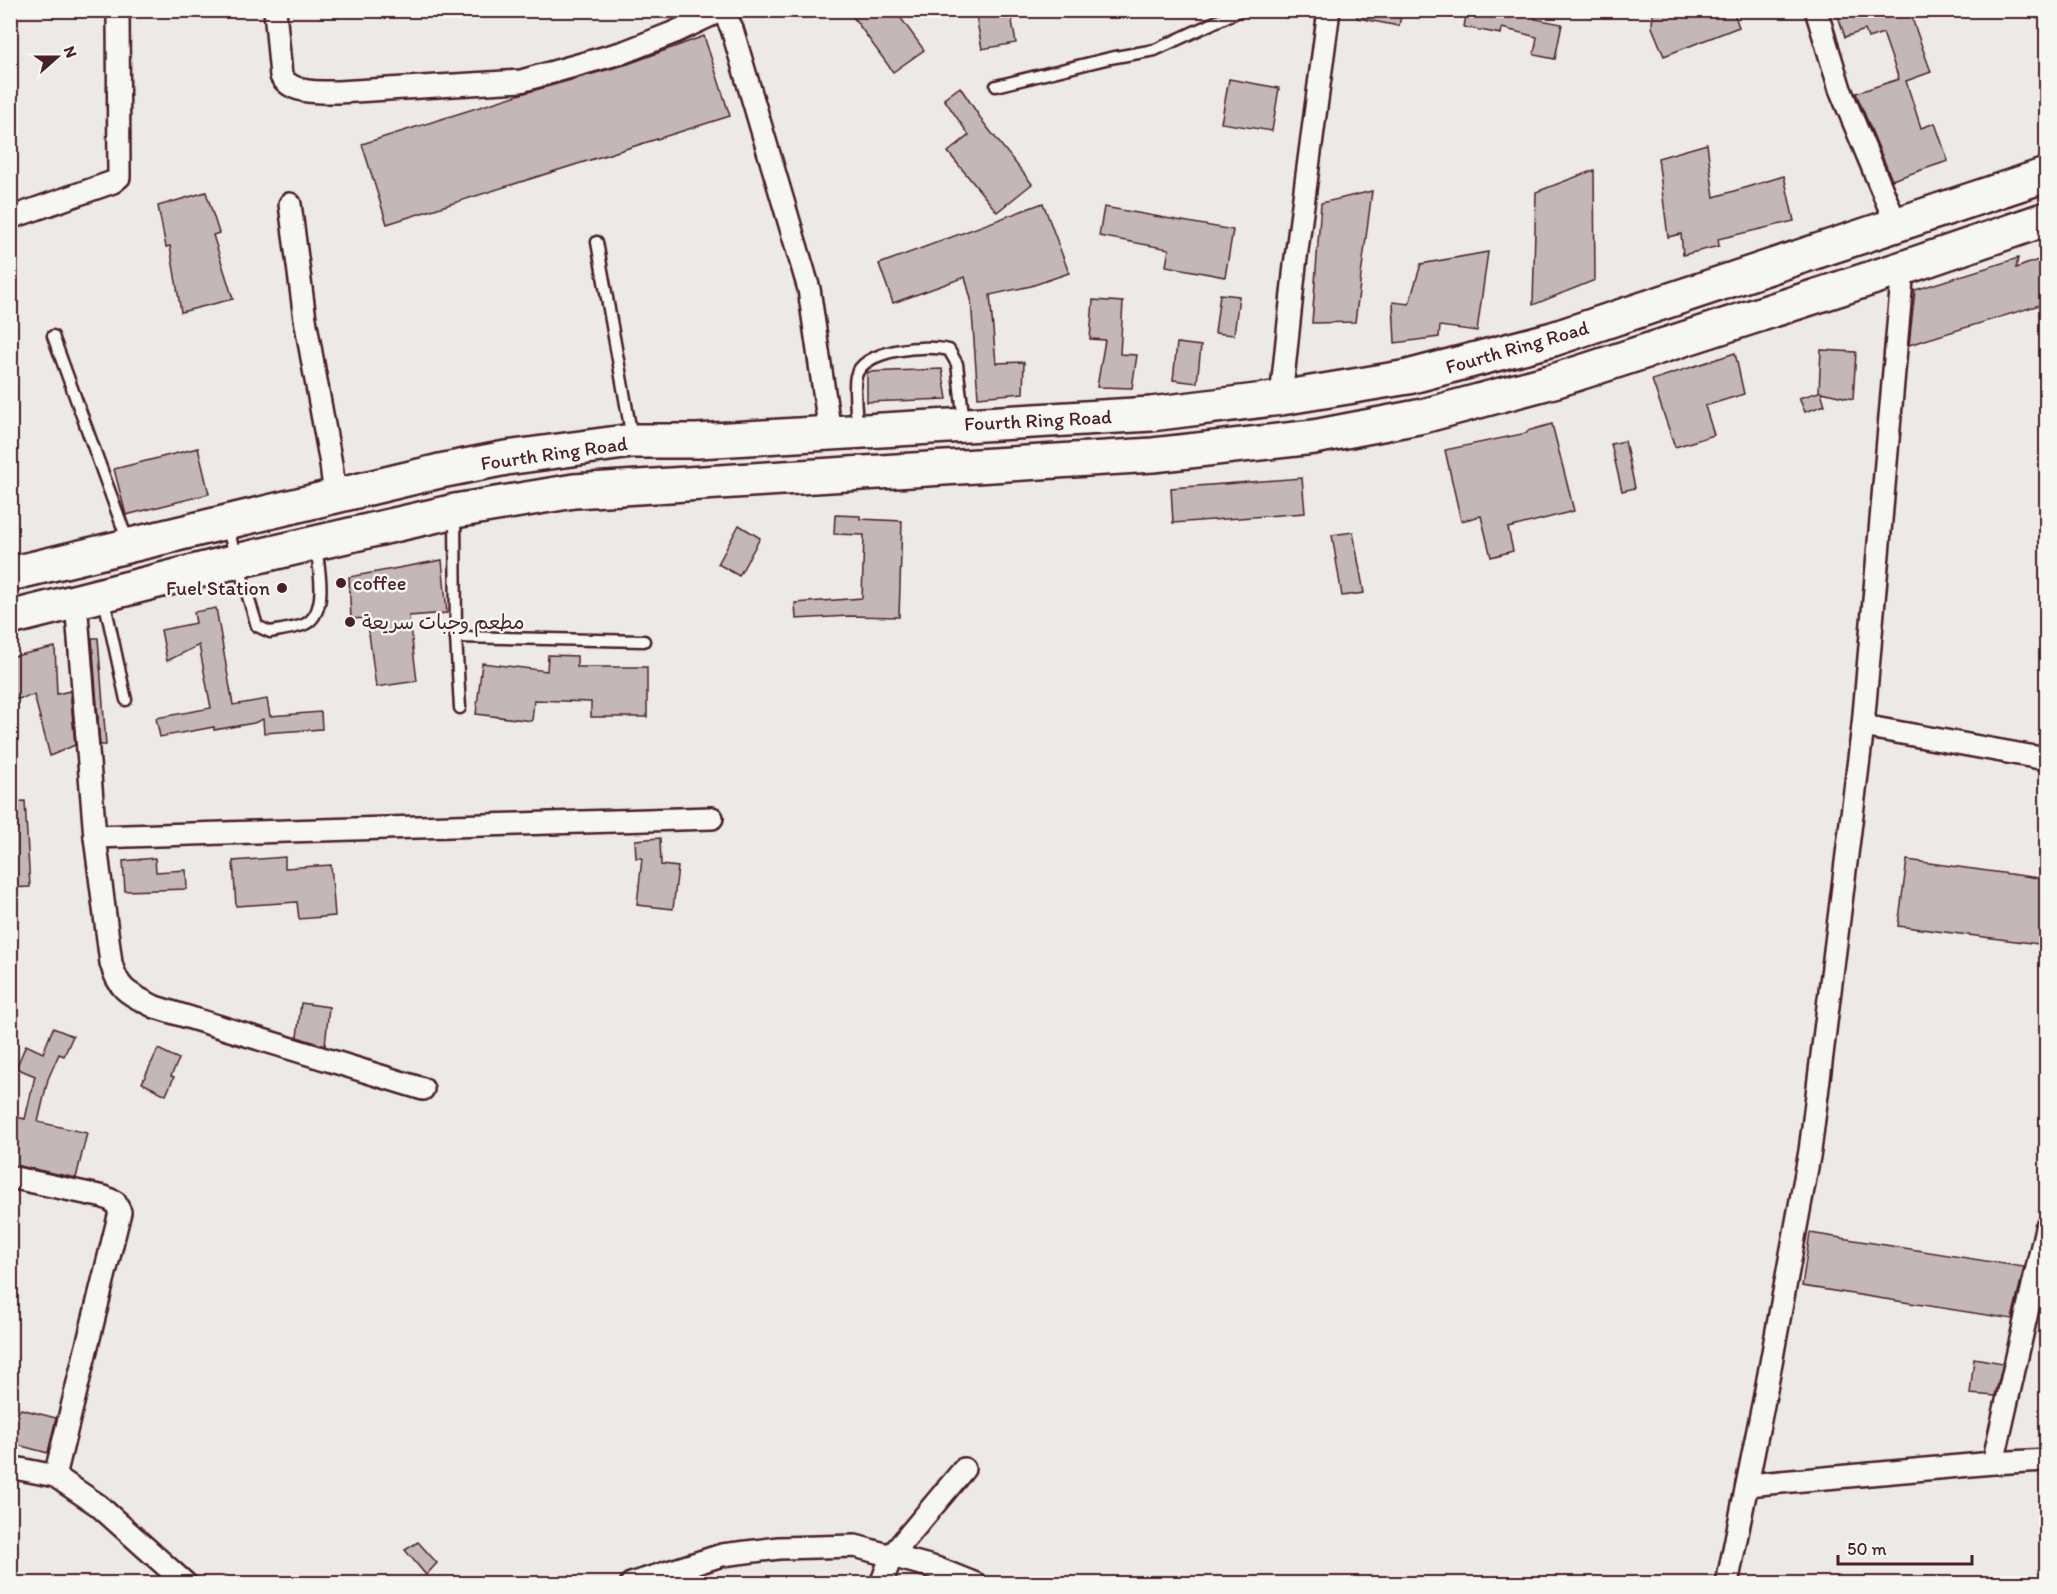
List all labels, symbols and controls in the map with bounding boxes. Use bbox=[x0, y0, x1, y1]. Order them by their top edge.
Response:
north arrow bbox=[27, 27, 87, 87]
text: N bbox=[60, 43, 81, 60]
street label: Fourth Ring Road bbox=[1443, 315, 1591, 379]
street label: Fourth Ring Road bbox=[964, 404, 1113, 436]
street label: Fourth Ring Road bbox=[479, 431, 629, 475]
place label: coffee bbox=[353, 571, 406, 595]
place label: Fuel Station bbox=[166, 576, 270, 600]
marker: coffee bbox=[334, 576, 348, 590]
marker: Fuel Station bbox=[275, 581, 289, 595]
place label: مطعم وجبات سريعة bbox=[362, 610, 524, 637]
marker: مطعم وجبات سريعة bbox=[343, 615, 357, 629]
scale bar bbox=[1838, 1528, 1972, 1566]
text: 50 m bbox=[1847, 1538, 1887, 1560]

